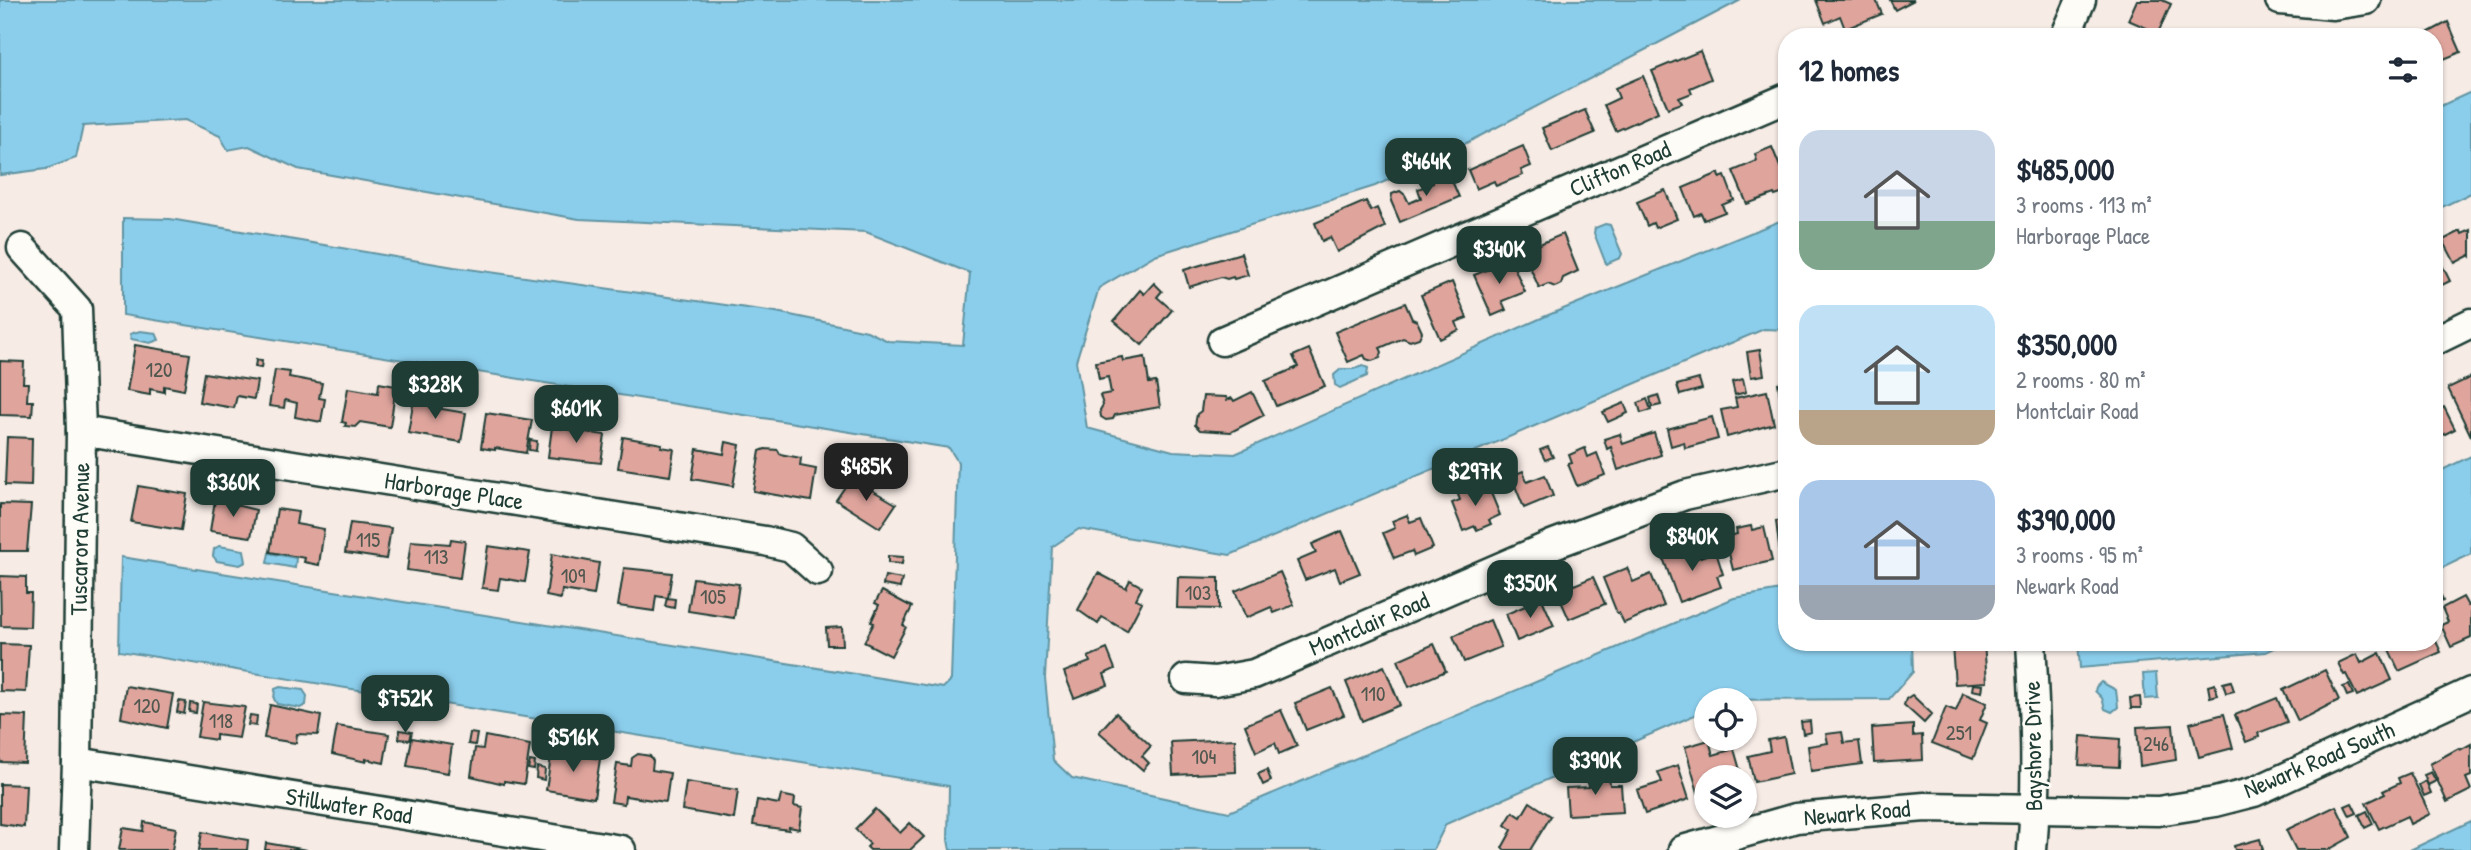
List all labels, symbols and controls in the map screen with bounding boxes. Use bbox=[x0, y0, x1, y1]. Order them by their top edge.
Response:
text: 12 homes bbox=[1799, 50, 1899, 90]
icon: filters bbox=[2384, 51, 2422, 89]
street label: Clifton Road bbox=[1564, 132, 1675, 204]
pin: $464K bbox=[1377, 138, 1475, 198]
text: $464K bbox=[1401, 145, 1451, 176]
text: $485,000 bbox=[2016, 149, 2115, 189]
icon: home bbox=[1855, 158, 1939, 242]
text: 3 rooms · 113 m² bbox=[2016, 189, 2152, 220]
text: Harborage Place bbox=[2016, 220, 2150, 251]
pin: $340K bbox=[1450, 226, 1548, 286]
text: $340K bbox=[1473, 233, 1525, 264]
text: $350,000 bbox=[2016, 324, 2117, 364]
icon: home bbox=[1855, 333, 1939, 417]
house number: 120 bbox=[146, 355, 172, 384]
pin: $328K bbox=[386, 362, 484, 421]
text: 2 rooms · 80 m² bbox=[2016, 364, 2146, 395]
text: $328K bbox=[408, 368, 462, 399]
pin: $601K bbox=[527, 386, 625, 445]
text: $601K bbox=[550, 392, 602, 423]
text: Montclair Road bbox=[2016, 395, 2138, 426]
pin: $485K bbox=[817, 444, 915, 503]
pin: $297K bbox=[1426, 448, 1524, 508]
text: $485K bbox=[840, 450, 892, 481]
text: $297K bbox=[1448, 455, 1502, 486]
pin: $360K bbox=[184, 460, 282, 519]
street label: Tuscarora Avenue bbox=[62, 462, 96, 616]
street label: Harborage Place bbox=[382, 463, 526, 517]
text: $360K bbox=[206, 466, 260, 497]
text: $390,000 bbox=[2016, 499, 2115, 539]
icon: home bbox=[1855, 508, 1939, 592]
pin: $840K bbox=[1643, 514, 1741, 573]
text: $840K bbox=[1666, 520, 1718, 551]
house number: 115 bbox=[356, 525, 380, 554]
text: 3 rooms · 95 m² bbox=[2016, 539, 2143, 570]
house number: 113 bbox=[424, 542, 448, 571]
pin: $350K bbox=[1481, 560, 1579, 620]
house number: 109 bbox=[561, 561, 586, 590]
text: $350K bbox=[1503, 567, 1557, 598]
text: Newark Road bbox=[2016, 570, 2118, 601]
house number: 103 bbox=[1185, 578, 1211, 607]
house number: 105 bbox=[700, 582, 726, 611]
street label: Montclair Road bbox=[1304, 583, 1434, 663]
pin: $752K bbox=[356, 676, 454, 735]
house number: 110 bbox=[1361, 679, 1385, 708]
street label: Bayshore Drive bbox=[2015, 680, 2049, 811]
text: $752K bbox=[377, 682, 433, 713]
map controls bbox=[1694, 688, 1757, 828]
button: locate bbox=[1694, 688, 1757, 751]
house number: 120 bbox=[134, 691, 160, 720]
house number: 118 bbox=[209, 706, 233, 735]
street label: Newark Road South bbox=[2238, 713, 2399, 805]
pin: $516K bbox=[524, 714, 622, 774]
house number: 251 bbox=[1946, 718, 1972, 747]
text: $516K bbox=[548, 721, 598, 752]
house number: 246 bbox=[2143, 729, 2169, 758]
pin: $390K bbox=[1546, 738, 1644, 797]
house number: 104 bbox=[1192, 742, 1217, 771]
text: $390K bbox=[1569, 744, 1621, 775]
button: layers bbox=[1694, 765, 1757, 828]
street label: Stillwater Road bbox=[284, 779, 415, 831]
street label: Newark Road bbox=[1802, 791, 1912, 833]

